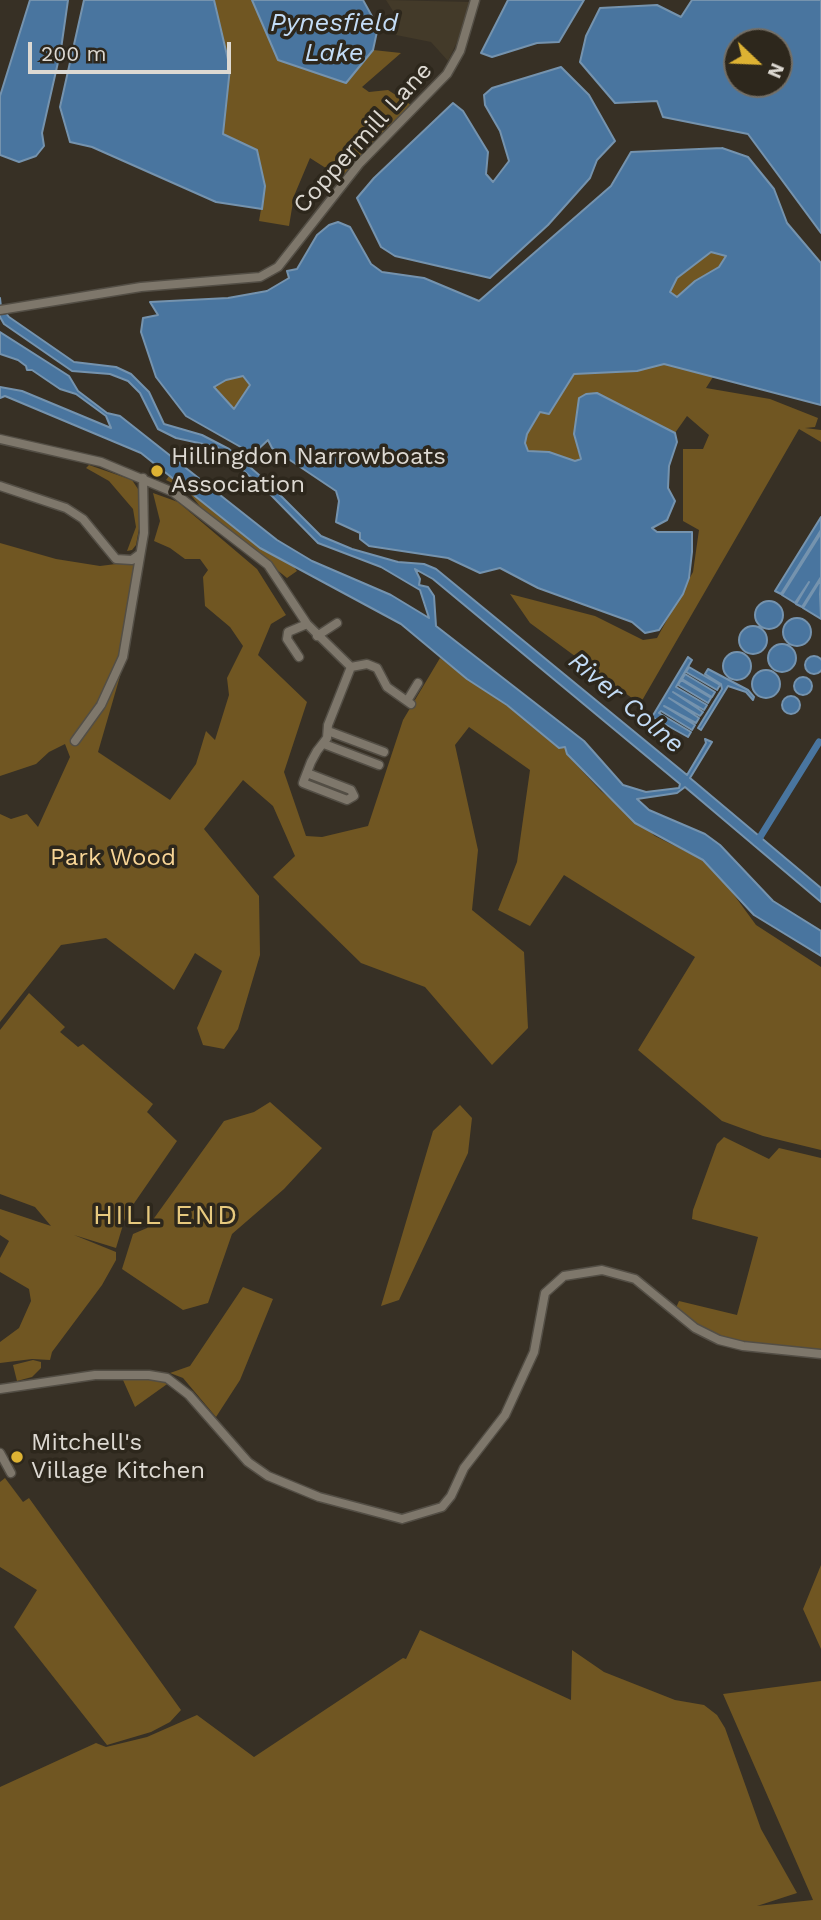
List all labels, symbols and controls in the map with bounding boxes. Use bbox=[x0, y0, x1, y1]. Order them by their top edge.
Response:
water label: Pynesfield Lake bbox=[270, 7, 398, 68]
scale bar bbox=[32, 28, 234, 72]
north arrow bbox=[723, 28, 793, 98]
text: 200 m bbox=[41, 41, 107, 66]
street label: Coppermill Lane bbox=[288, 57, 438, 219]
text: N bbox=[763, 60, 789, 82]
place label: Hillingdon Narrowboats Association bbox=[171, 443, 446, 499]
marker: Hillingdon Narrowboats Association bbox=[149, 463, 165, 479]
water label: River Colne bbox=[562, 646, 690, 760]
park label: Park Wood bbox=[50, 844, 176, 872]
district label: HILL END bbox=[94, 1199, 238, 1233]
place label: Mitchell's Village Kitchen bbox=[31, 1429, 205, 1485]
marker: Mitchell's Village Kitchen bbox=[9, 1449, 25, 1465]

